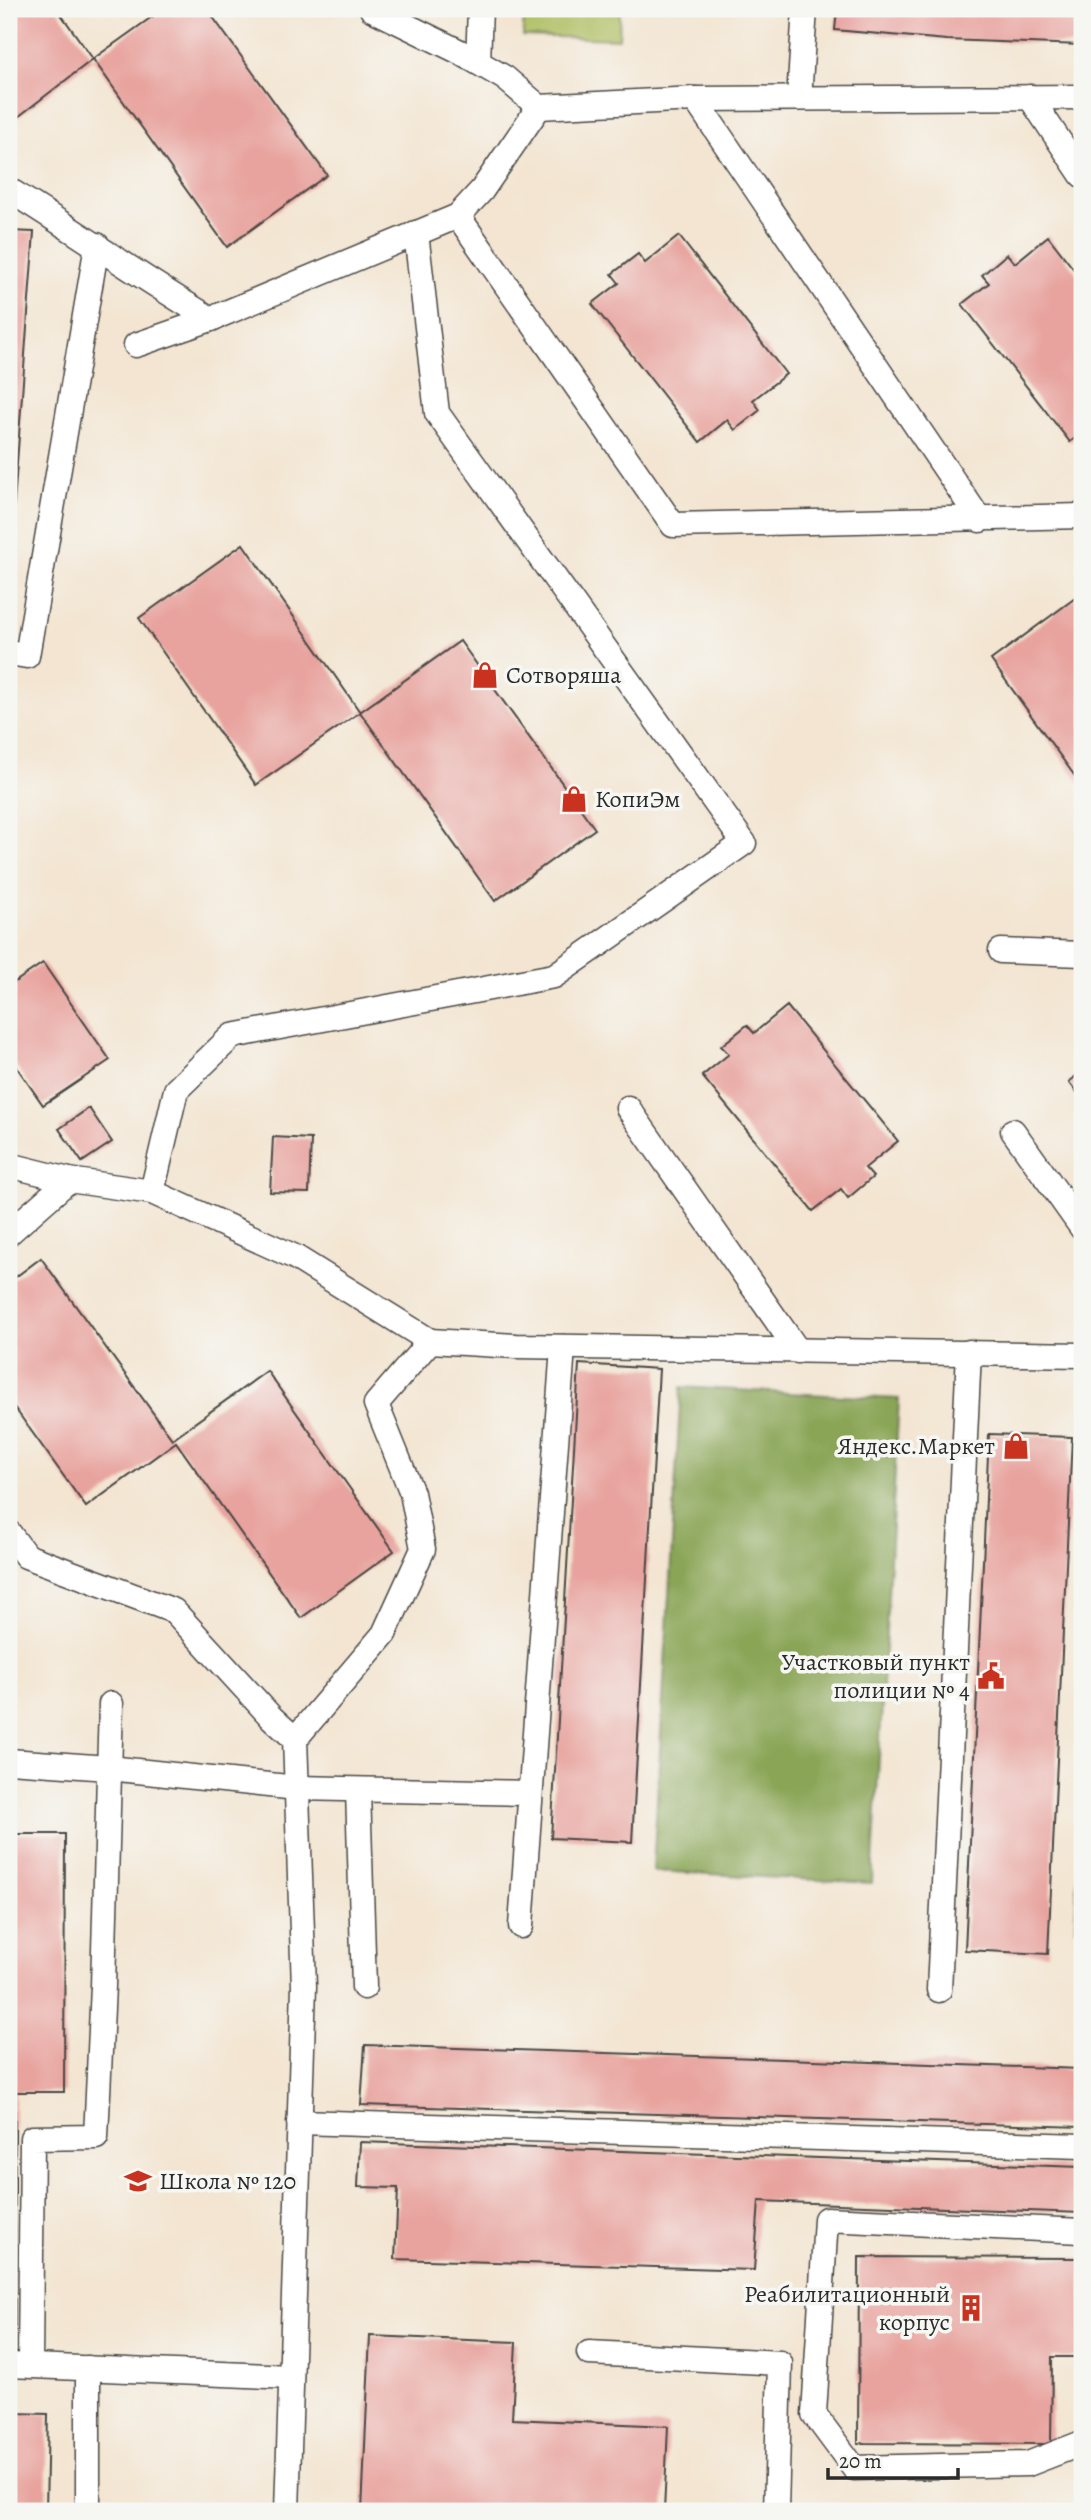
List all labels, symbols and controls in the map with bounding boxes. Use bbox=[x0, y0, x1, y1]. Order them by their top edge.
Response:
place label: Сотворяша bbox=[506, 659, 621, 691]
shop icon: Сотворяша bbox=[470, 660, 500, 690]
place label: КопиЭм bbox=[595, 783, 680, 815]
shop icon: КопиЭм bbox=[559, 784, 589, 814]
place label: Яндекс.Маркет bbox=[838, 1430, 995, 1462]
shop icon: Яндекс.Маркет bbox=[1001, 1431, 1031, 1461]
place label: Участковый пункт полиции № 4 bbox=[782, 1646, 970, 1706]
public building icon: Участковый пункт полиции № 4 bbox=[976, 1661, 1006, 1691]
place label: Школа № 120 bbox=[159, 2165, 296, 2197]
school or university icon: Школа № 120 bbox=[123, 2166, 153, 2196]
place label: Реабилитационный корпус bbox=[744, 2278, 950, 2338]
building icon: Реабилитационный корпус bbox=[956, 2293, 986, 2323]
scale bar bbox=[828, 2436, 958, 2480]
text: 20 m bbox=[839, 2447, 882, 2475]

